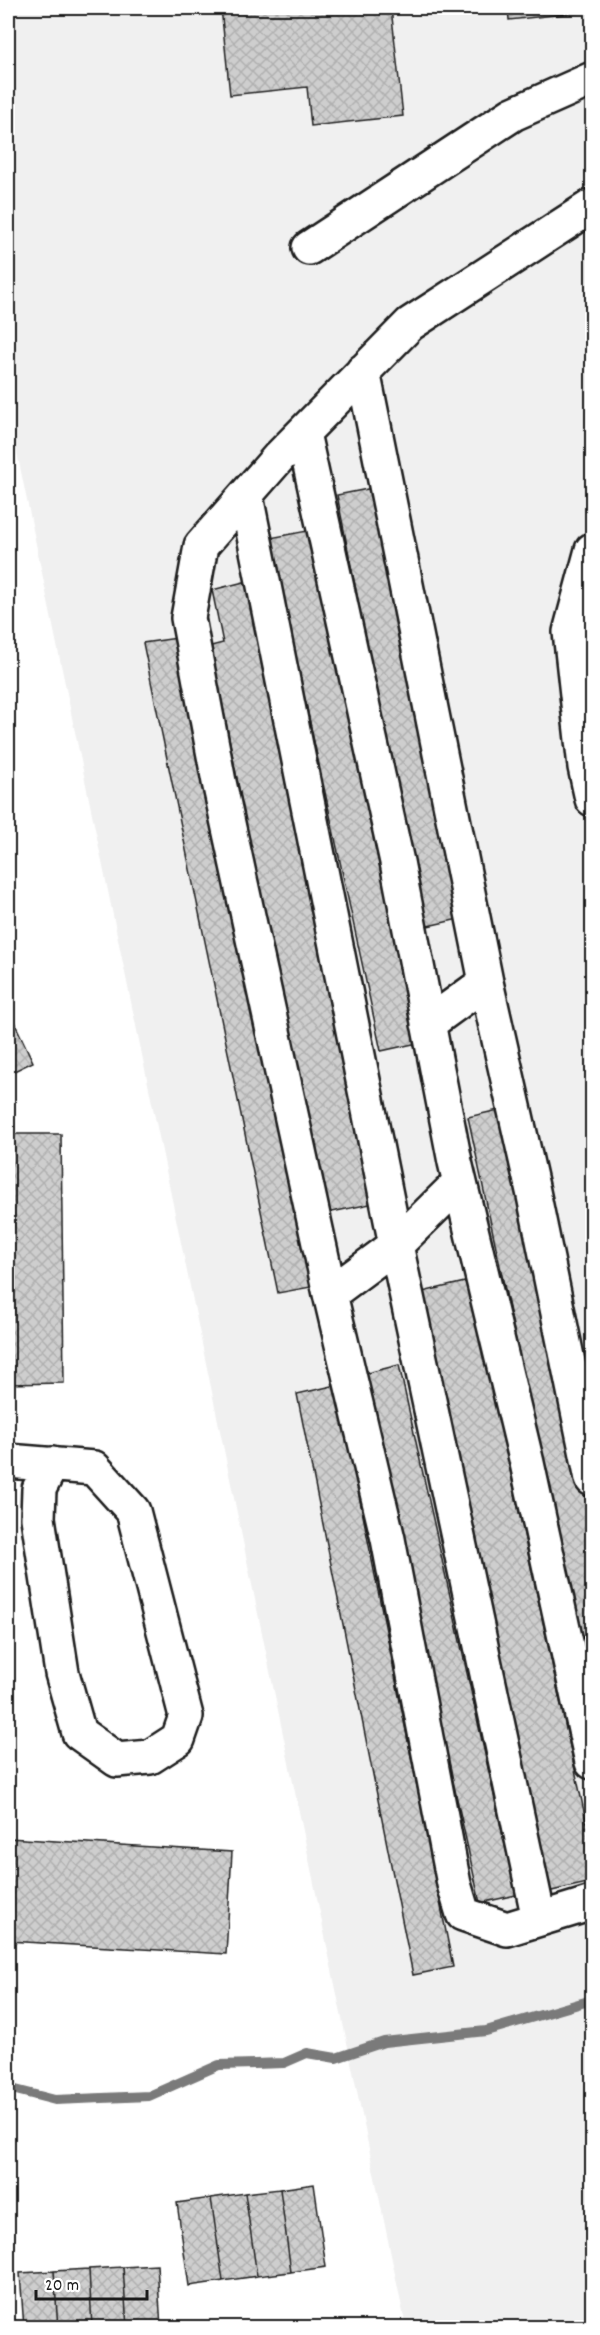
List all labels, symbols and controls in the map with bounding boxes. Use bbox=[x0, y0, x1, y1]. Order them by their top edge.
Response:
scale bar bbox=[36, 2263, 147, 2301]
text: 20 m bbox=[45, 2274, 79, 2299]

